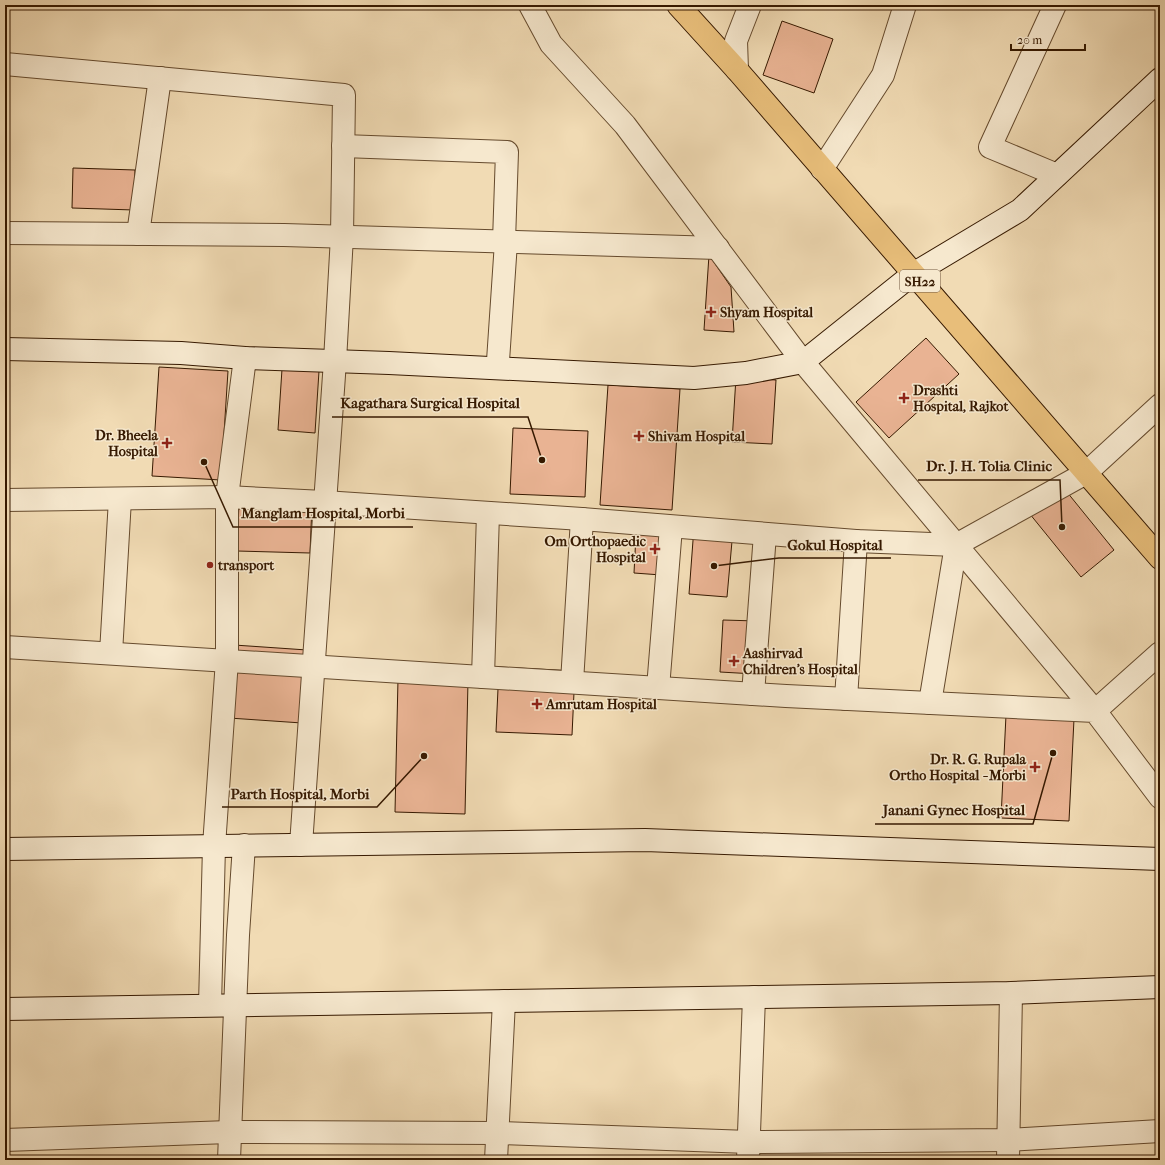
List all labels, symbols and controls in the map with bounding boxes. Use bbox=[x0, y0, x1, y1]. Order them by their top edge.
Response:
scale bar bbox=[1011, 26, 1085, 52]
text: 20 m bbox=[1017, 33, 1042, 47]
road number: SH22 bbox=[900, 270, 940, 292]
place label: Shyam Hospital bbox=[720, 304, 813, 321]
marker: Shyam Hospital bbox=[705, 306, 717, 318]
place label: Drashti Hospital, Rajkot bbox=[913, 382, 1009, 415]
callout: Kagathara Surgical Hospital bbox=[332, 390, 528, 417]
marker: Drashti Hospital, Rajkot bbox=[898, 392, 910, 404]
text: Kagathara Surgical Hospital bbox=[340, 394, 521, 412]
place label: Dr. Bheela Hospital bbox=[95, 427, 159, 460]
place label: Shivam Hospital bbox=[648, 428, 745, 445]
marker: Shivam Hospital bbox=[633, 430, 645, 442]
marker: Dr. Bheela Hospital bbox=[161, 437, 173, 449]
callout: Dr. J. H. Tolia Clinic bbox=[918, 453, 1060, 480]
text: Dr. J. H. Tolia Clinic bbox=[926, 457, 1052, 475]
callout: Manglam Hospital, Morbi bbox=[233, 500, 413, 527]
text: Manglam Hospital, Morbi bbox=[240, 504, 405, 522]
callout: Gokul Hospital bbox=[779, 531, 891, 558]
place label: Om Orthopaedic Hospital bbox=[544, 533, 647, 566]
text: Gokul Hospital bbox=[787, 536, 884, 554]
marker: Om Orthopaedic Hospital bbox=[649, 543, 661, 555]
place label: transport bbox=[217, 557, 275, 574]
marker: transport bbox=[205, 560, 215, 570]
place label: Aashirvad Children's Hospital bbox=[742, 645, 858, 678]
marker: Aashirvad Children's Hospital bbox=[728, 655, 740, 667]
place label: Amrutam Hospital bbox=[545, 696, 657, 713]
marker: Amrutam Hospital bbox=[531, 698, 543, 710]
place label: Dr. R. G. Rupala Ortho Hospital - Morbi bbox=[889, 751, 1027, 784]
marker: Dr. R. G. Rupala Ortho Hospital - Morbi bbox=[1029, 761, 1041, 773]
callout: Parth Hospital, Morbi bbox=[222, 780, 377, 807]
text: Parth Hospital, Morbi bbox=[231, 785, 370, 803]
callout: Janani Gynec Hospital bbox=[875, 797, 1033, 824]
text: Janani Gynec Hospital bbox=[881, 801, 1026, 819]

